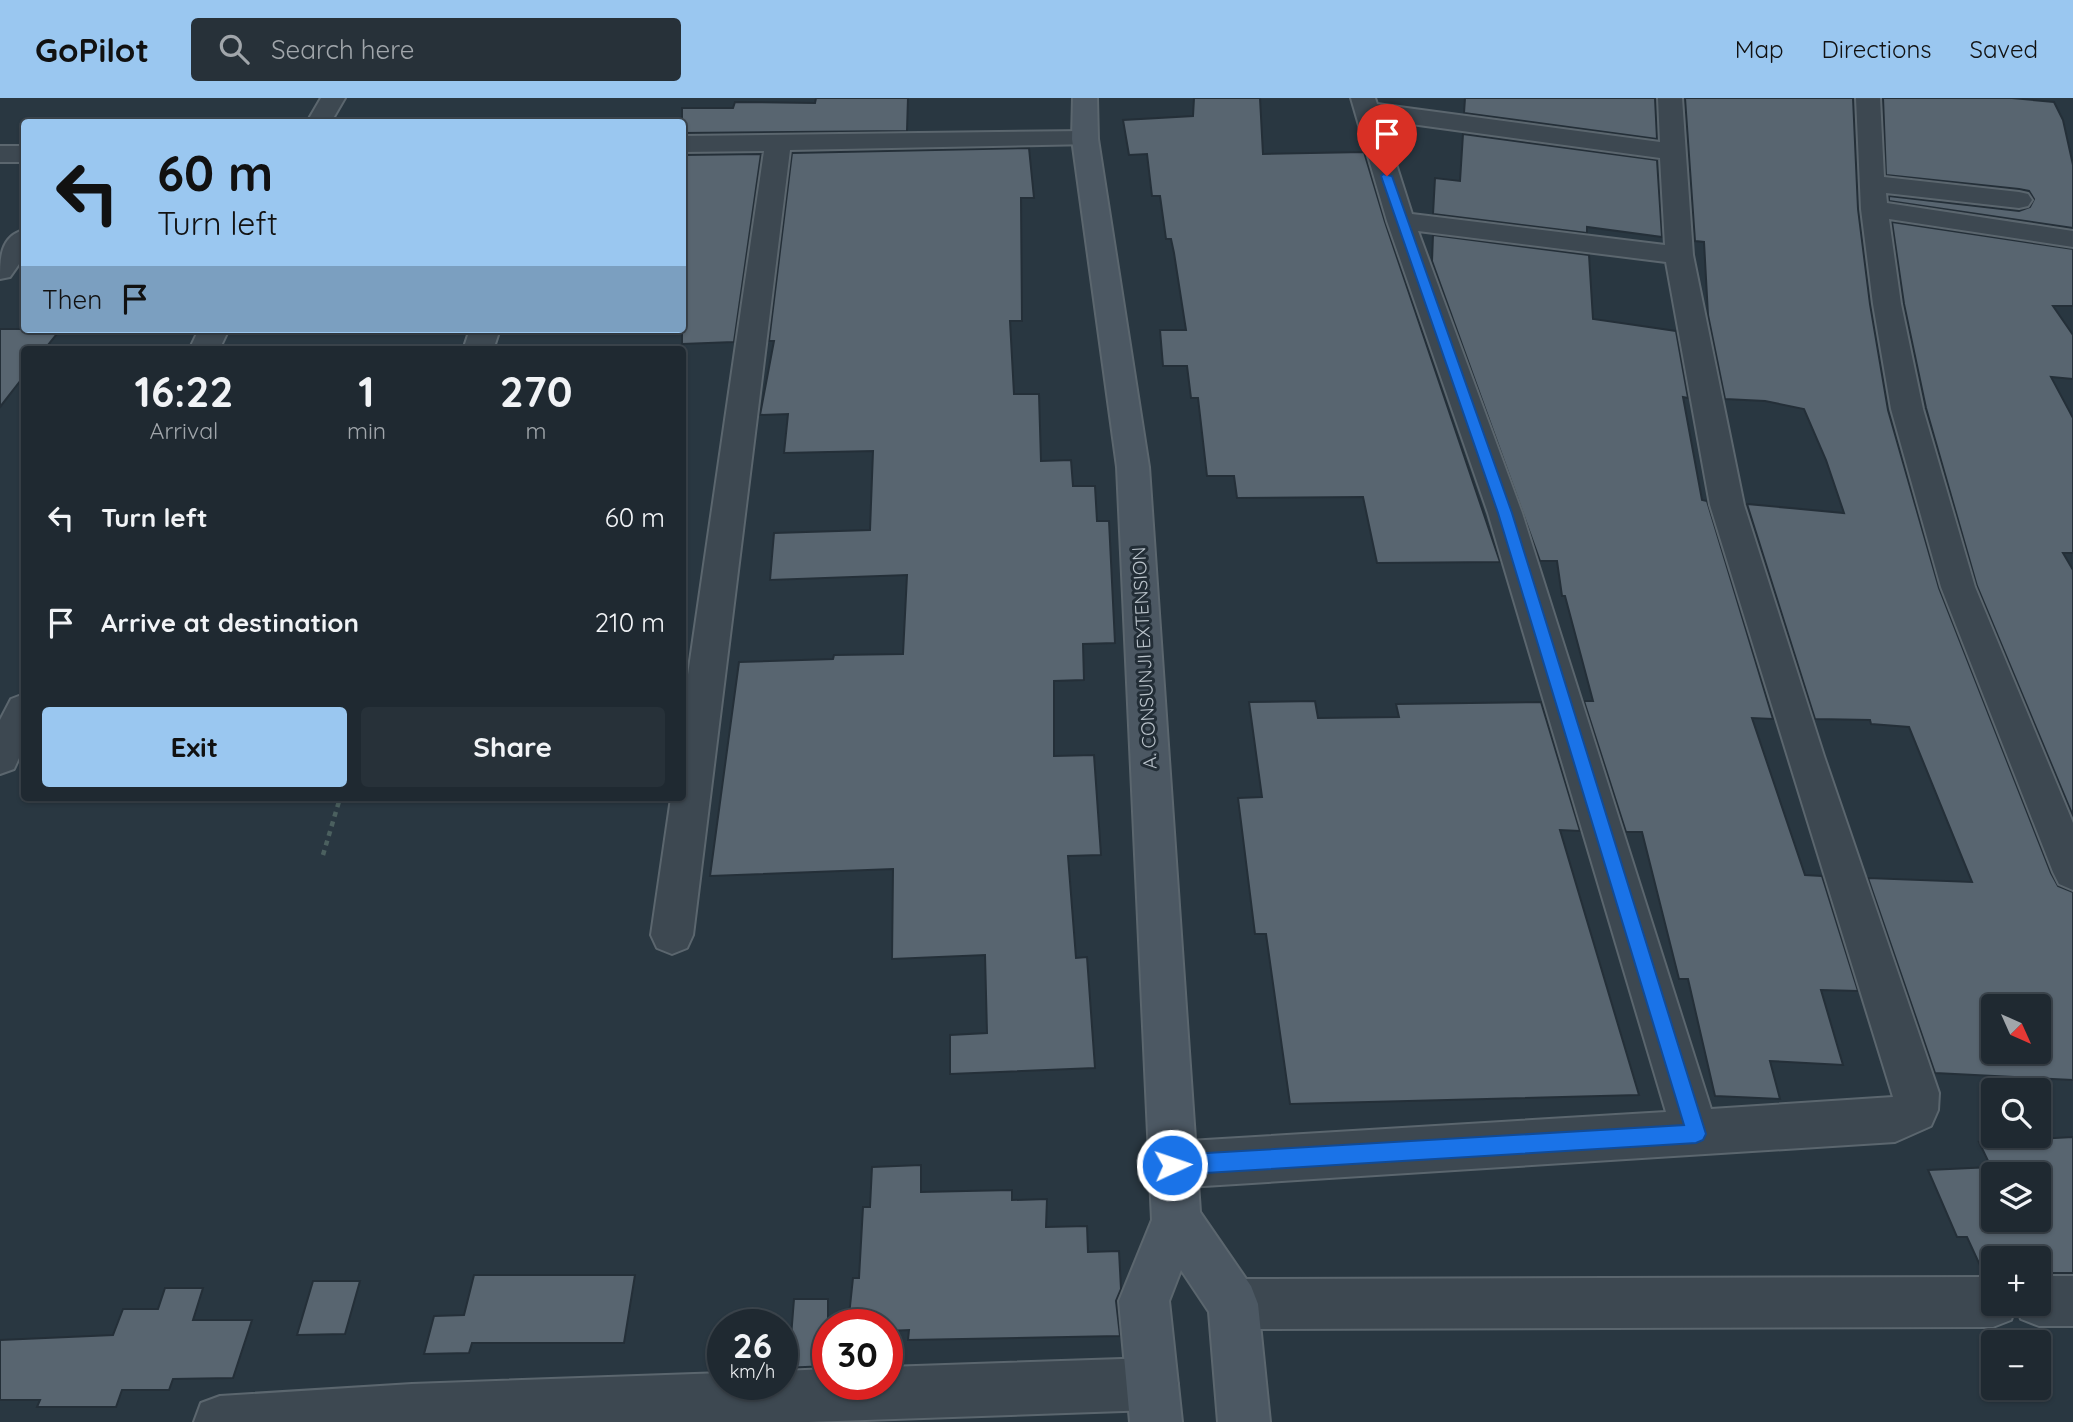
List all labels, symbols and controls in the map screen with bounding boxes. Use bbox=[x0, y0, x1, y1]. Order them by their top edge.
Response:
search box bbox=[191, 18, 681, 81]
text: GoPilot bbox=[35, 29, 149, 70]
icon: search bbox=[215, 30, 253, 68]
text: Search here bbox=[271, 33, 414, 66]
text: Map bbox=[1735, 34, 1784, 64]
text: Directions bbox=[1822, 34, 1932, 64]
text: Saved bbox=[1970, 34, 2038, 64]
pin bbox=[1357, 104, 1417, 176]
icon: arrive bbox=[1368, 115, 1406, 153]
text: 60 m bbox=[157, 142, 273, 203]
icon: left bbox=[42, 147, 133, 238]
text: Turn left bbox=[157, 203, 278, 243]
icon: arrive bbox=[116, 280, 154, 318]
text: Then bbox=[42, 283, 102, 316]
text: 16:22 bbox=[135, 365, 233, 418]
text: 1 bbox=[358, 365, 375, 418]
text: 270 bbox=[500, 365, 572, 418]
text: Arrival bbox=[150, 416, 218, 445]
text: min bbox=[347, 416, 386, 445]
text: m bbox=[526, 416, 547, 445]
icon: left bbox=[42, 499, 80, 537]
text: Turn left bbox=[101, 501, 208, 534]
text: 60 m bbox=[605, 501, 665, 534]
street label: A. CONSUNJI EXTENSION bbox=[1126, 546, 1162, 770]
icon: arrive bbox=[42, 604, 80, 642]
text: Arrive at destination bbox=[101, 606, 359, 639]
text: 210 m bbox=[595, 606, 665, 639]
button: Exit bbox=[42, 707, 347, 787]
button: Share bbox=[361, 707, 665, 787]
north arrow bbox=[1981, 994, 2051, 1064]
map controls bbox=[1981, 994, 2051, 1400]
button: search bbox=[1981, 1078, 2051, 1148]
position arrow bbox=[1135, 1128, 1209, 1202]
button: layers bbox=[1981, 1162, 2051, 1232]
button: + bbox=[1981, 1246, 2051, 1316]
speed limit sign: 30 bbox=[812, 1309, 903, 1400]
text: 26 bbox=[733, 1323, 772, 1367]
button: − bbox=[1981, 1330, 2051, 1400]
text: km/h bbox=[730, 1360, 775, 1383]

